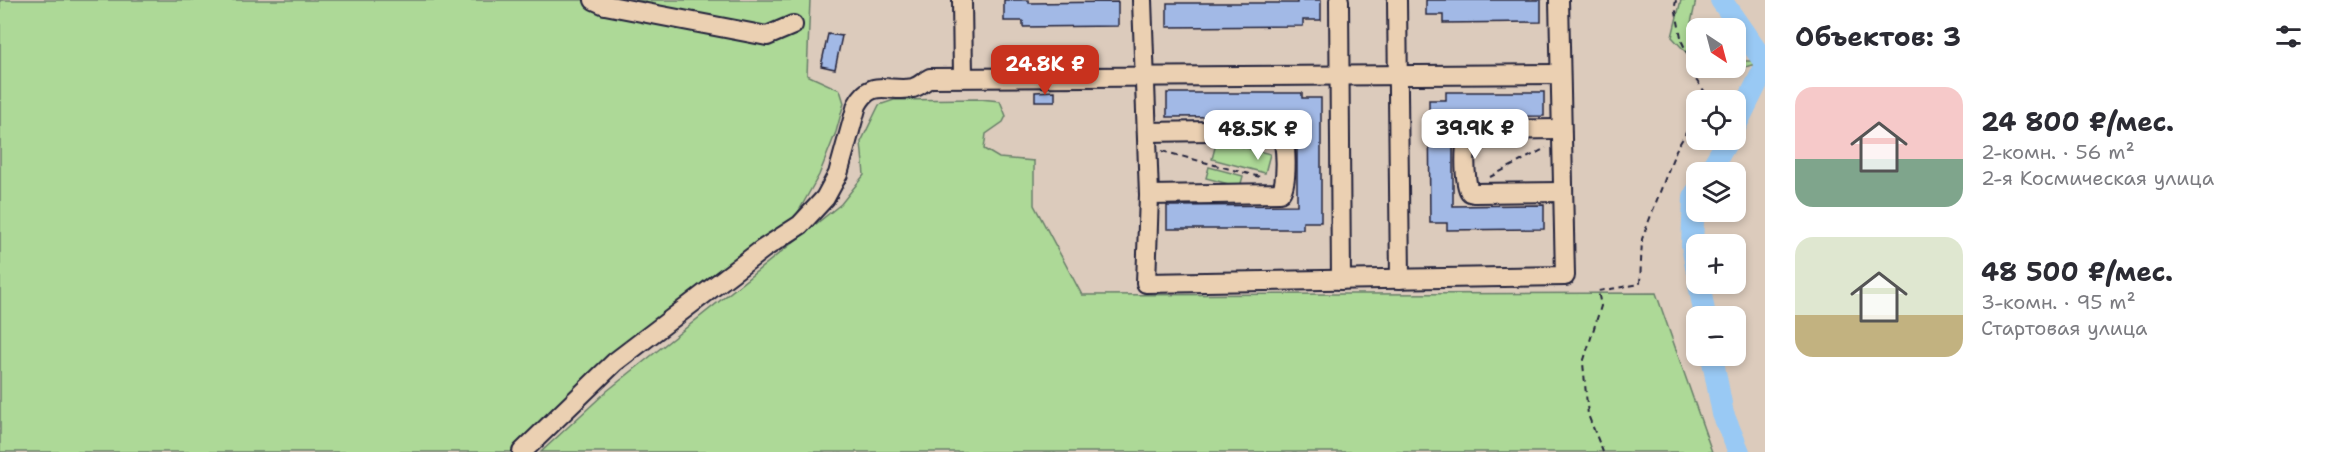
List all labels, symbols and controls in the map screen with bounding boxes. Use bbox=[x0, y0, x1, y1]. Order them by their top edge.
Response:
north arrow bbox=[1686, 18, 1746, 78]
map controls bbox=[1686, 18, 1746, 366]
text: Объектов: 3 bbox=[1795, 19, 1961, 54]
icon: filters bbox=[2272, 20, 2305, 53]
pin: 24.8K ₽ bbox=[990, 45, 1100, 96]
text: 24.8K ₽ bbox=[1005, 51, 1085, 77]
button: locate bbox=[1686, 90, 1746, 150]
text: 24 800 ₽/мес. bbox=[1981, 104, 2174, 139]
pin: 39.9K ₽ bbox=[1420, 109, 1530, 160]
pin: 48.5K ₽ bbox=[1203, 110, 1313, 161]
icon: home bbox=[1843, 111, 1915, 183]
text: 39.9K ₽ bbox=[1436, 115, 1514, 141]
text: 48.5K ₽ bbox=[1218, 116, 1298, 142]
text: 2-комн. · 56 m² bbox=[1981, 139, 2135, 165]
button: layers bbox=[1686, 162, 1746, 222]
text: 2-я Космическая улица bbox=[1981, 165, 2214, 191]
button: + bbox=[1686, 234, 1746, 294]
text: 48 500 ₽/мес. bbox=[1981, 254, 2173, 289]
icon: home bbox=[1843, 261, 1915, 333]
text: 3-комн. · 95 m² bbox=[1981, 289, 2136, 315]
button: − bbox=[1686, 306, 1746, 366]
text: Стартовая улица bbox=[1981, 315, 2148, 341]

